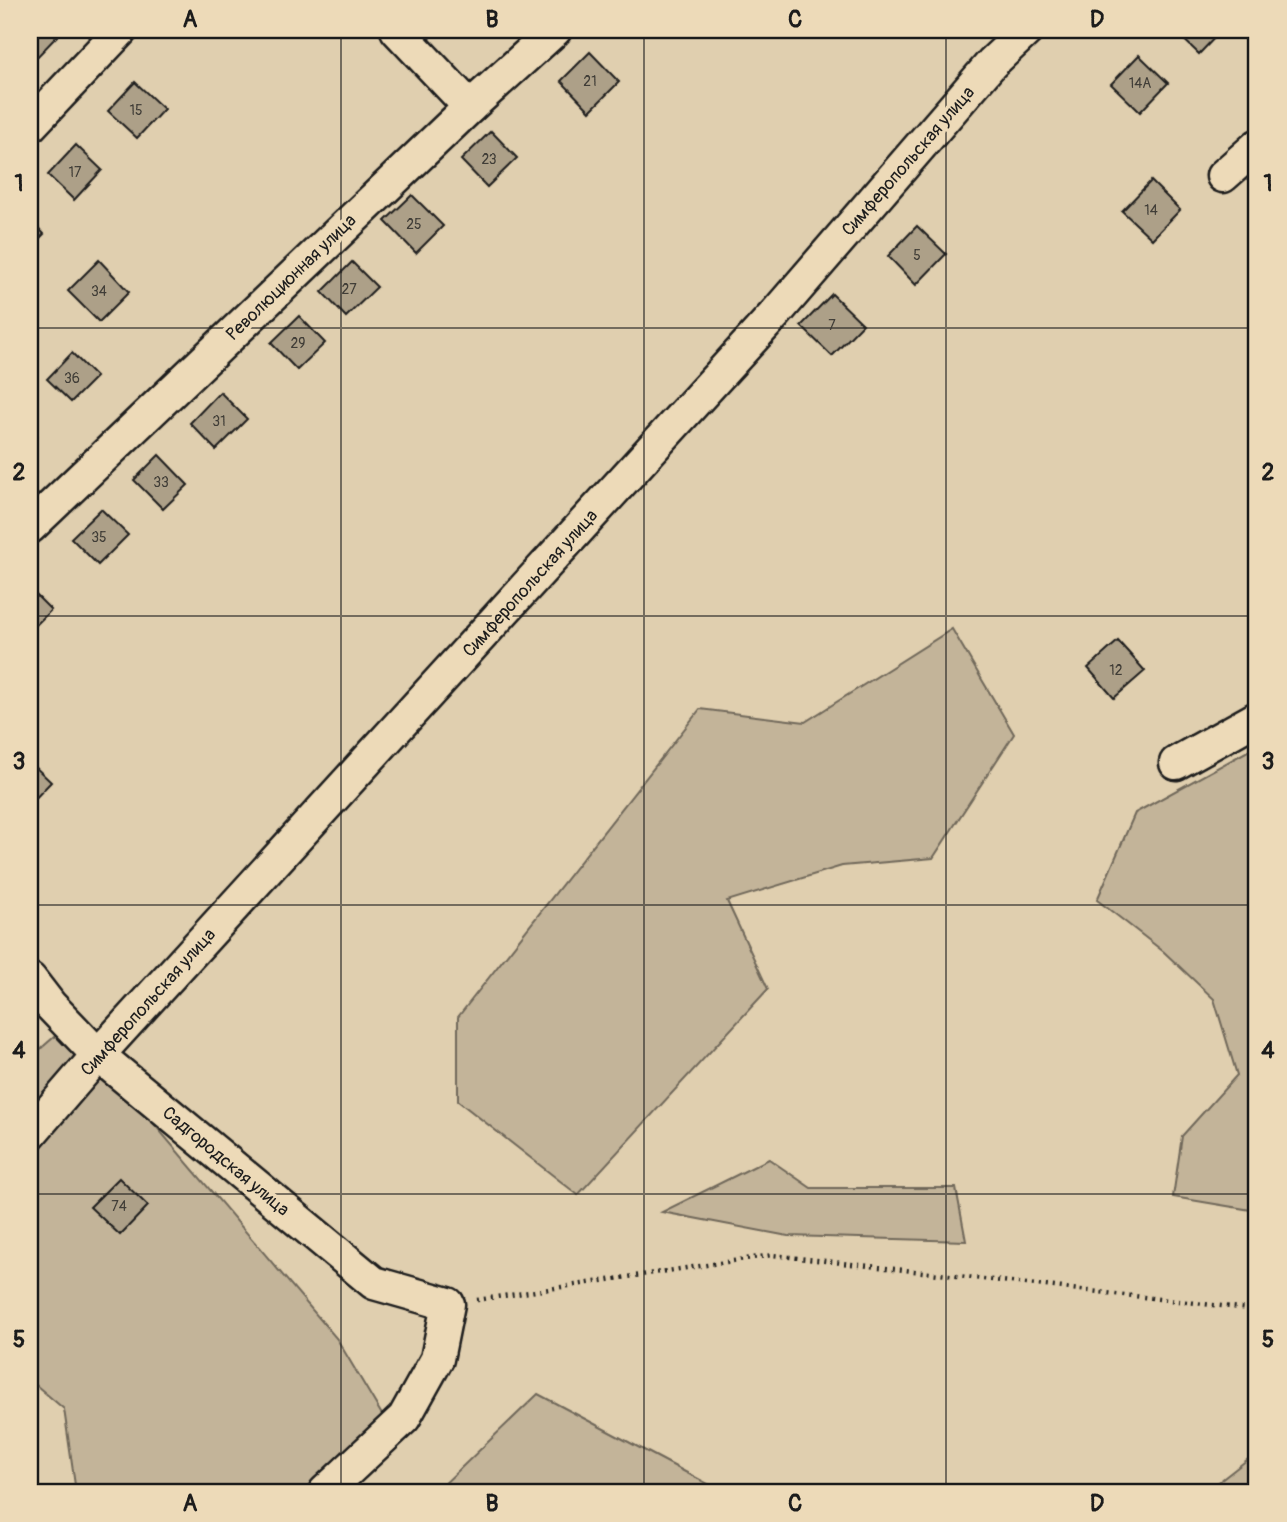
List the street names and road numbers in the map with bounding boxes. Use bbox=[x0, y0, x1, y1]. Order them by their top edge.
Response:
street label: Симферопольская улица bbox=[837, 82, 980, 241]
street label: Революционная улица bbox=[221, 209, 361, 345]
street label: Симферопольская улица bbox=[458, 505, 603, 662]
street label: Симферопольская улица bbox=[76, 924, 221, 1081]
street label: Садгородская улица bbox=[157, 1101, 294, 1221]

